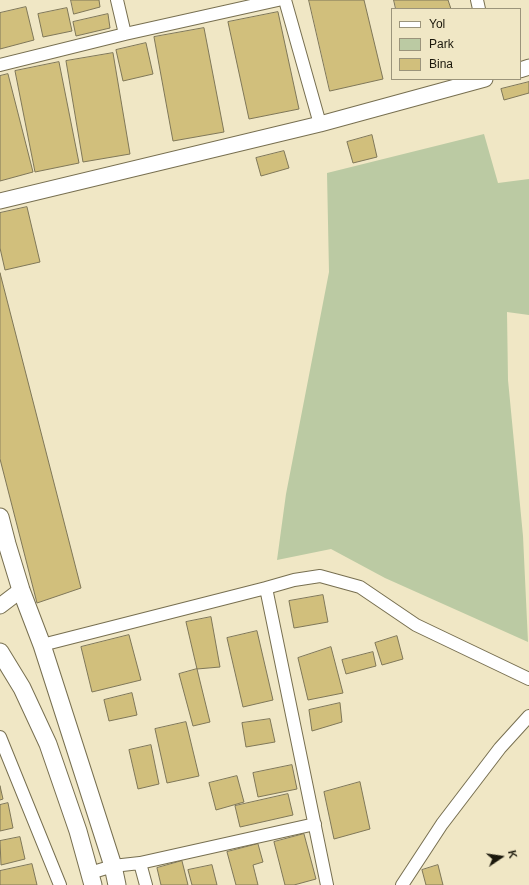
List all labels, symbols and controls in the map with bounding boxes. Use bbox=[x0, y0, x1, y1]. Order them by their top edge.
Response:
legend bbox=[391, 8, 521, 80]
text: Yol bbox=[429, 17, 445, 31]
text: Park bbox=[429, 37, 454, 51]
text: Bina bbox=[429, 57, 453, 71]
north arrow bbox=[481, 837, 521, 877]
text: K bbox=[506, 849, 519, 860]

